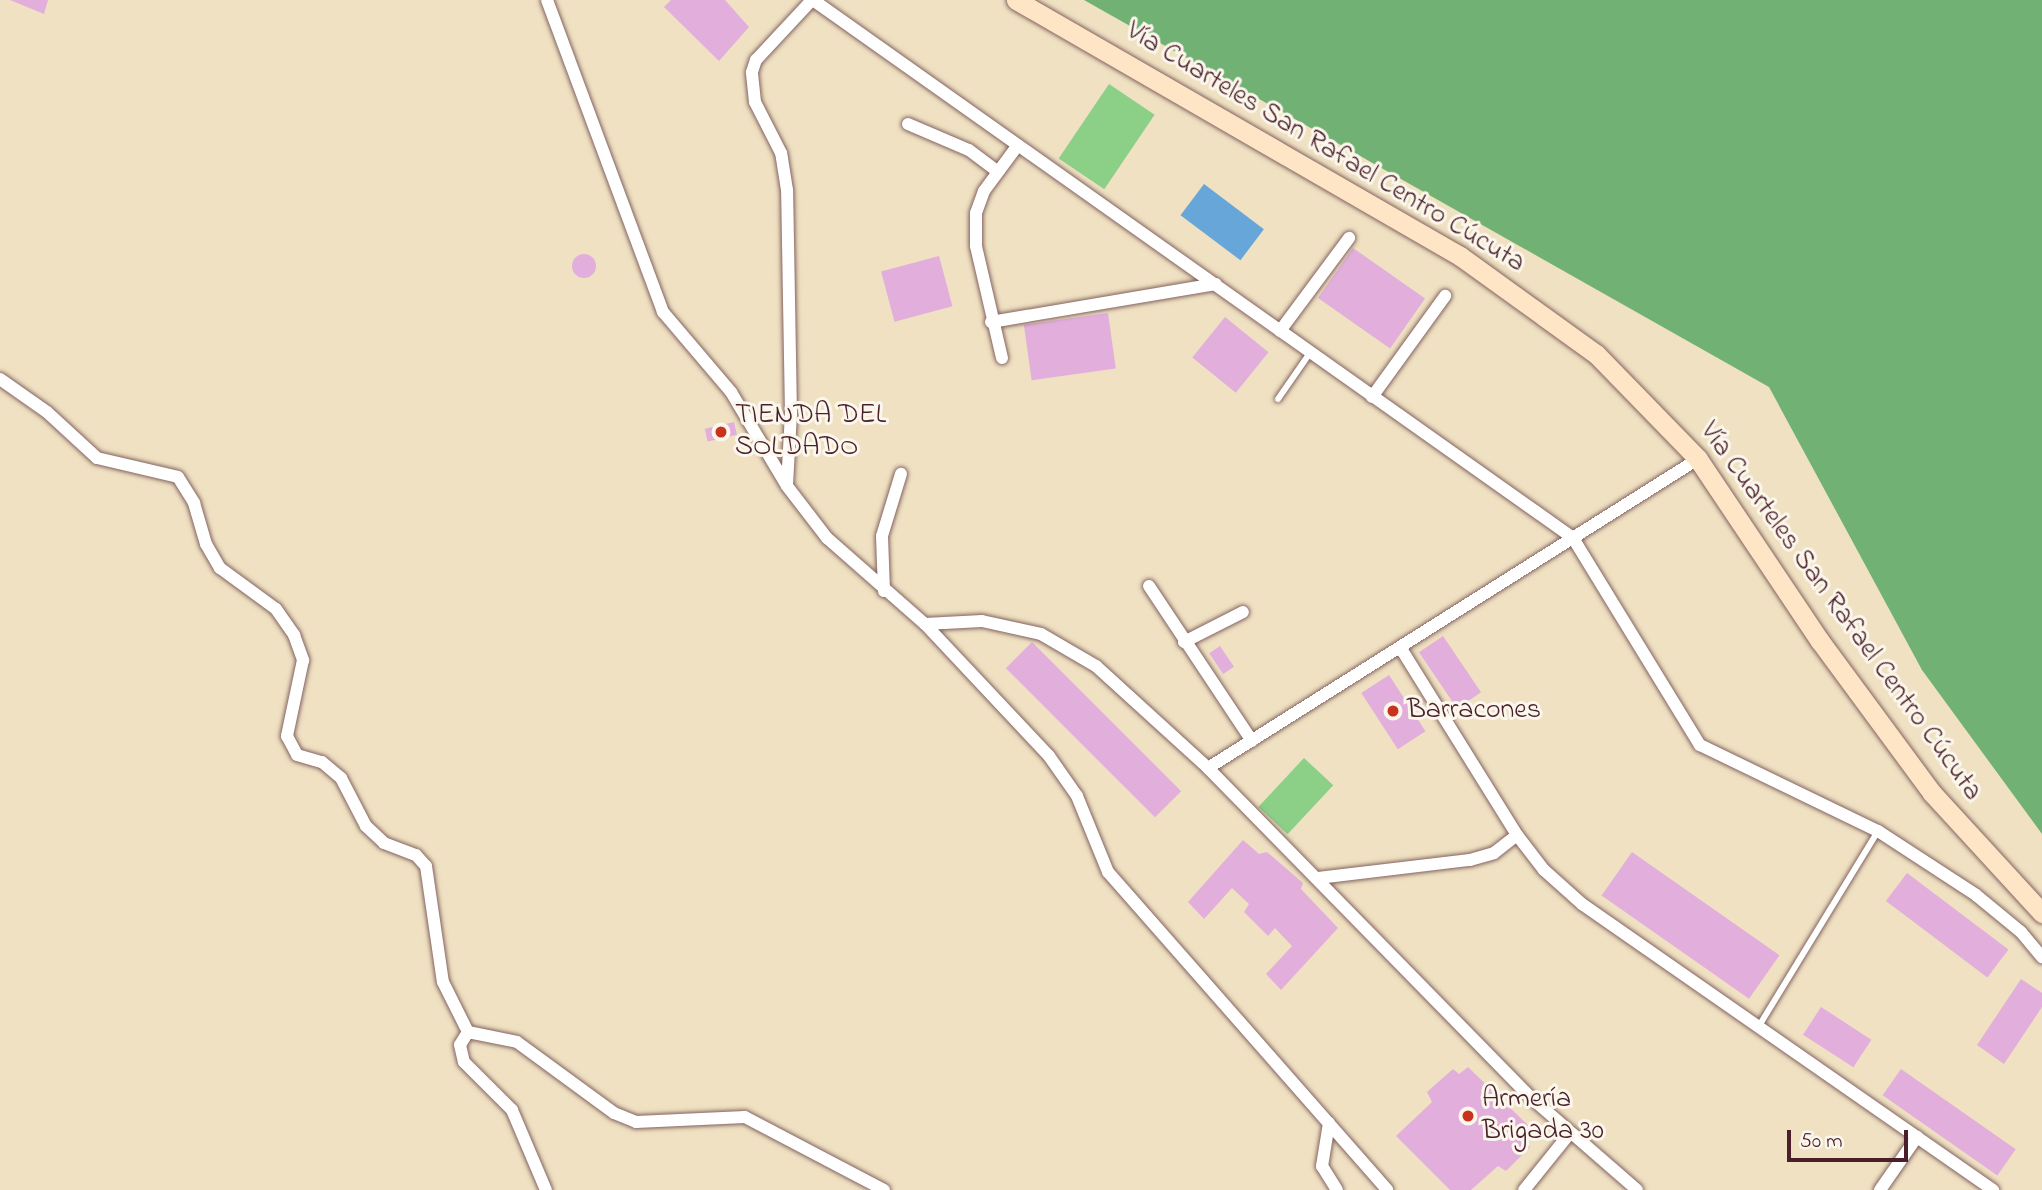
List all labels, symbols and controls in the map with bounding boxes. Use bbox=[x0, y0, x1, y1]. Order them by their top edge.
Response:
street label: Vía Cuarteles San Rafael Centro Cúcuta bbox=[1119, 15, 1531, 281]
place label: TIENDA DEL SOLDADO bbox=[735, 399, 886, 465]
street label: Vía Cuarteles San Rafael Centro Cúcuta bbox=[1691, 416, 1989, 808]
marker: TIENDA DEL SOLDADO bbox=[713, 424, 729, 440]
place label: Barracones bbox=[1407, 694, 1541, 728]
marker: Barracones bbox=[1385, 703, 1401, 719]
place label: Armería Brigada 30 bbox=[1482, 1083, 1604, 1149]
marker: Armería Brigada 30 bbox=[1460, 1108, 1476, 1124]
scale bar bbox=[1790, 1116, 1911, 1160]
text: 50 m bbox=[1800, 1127, 1843, 1157]

